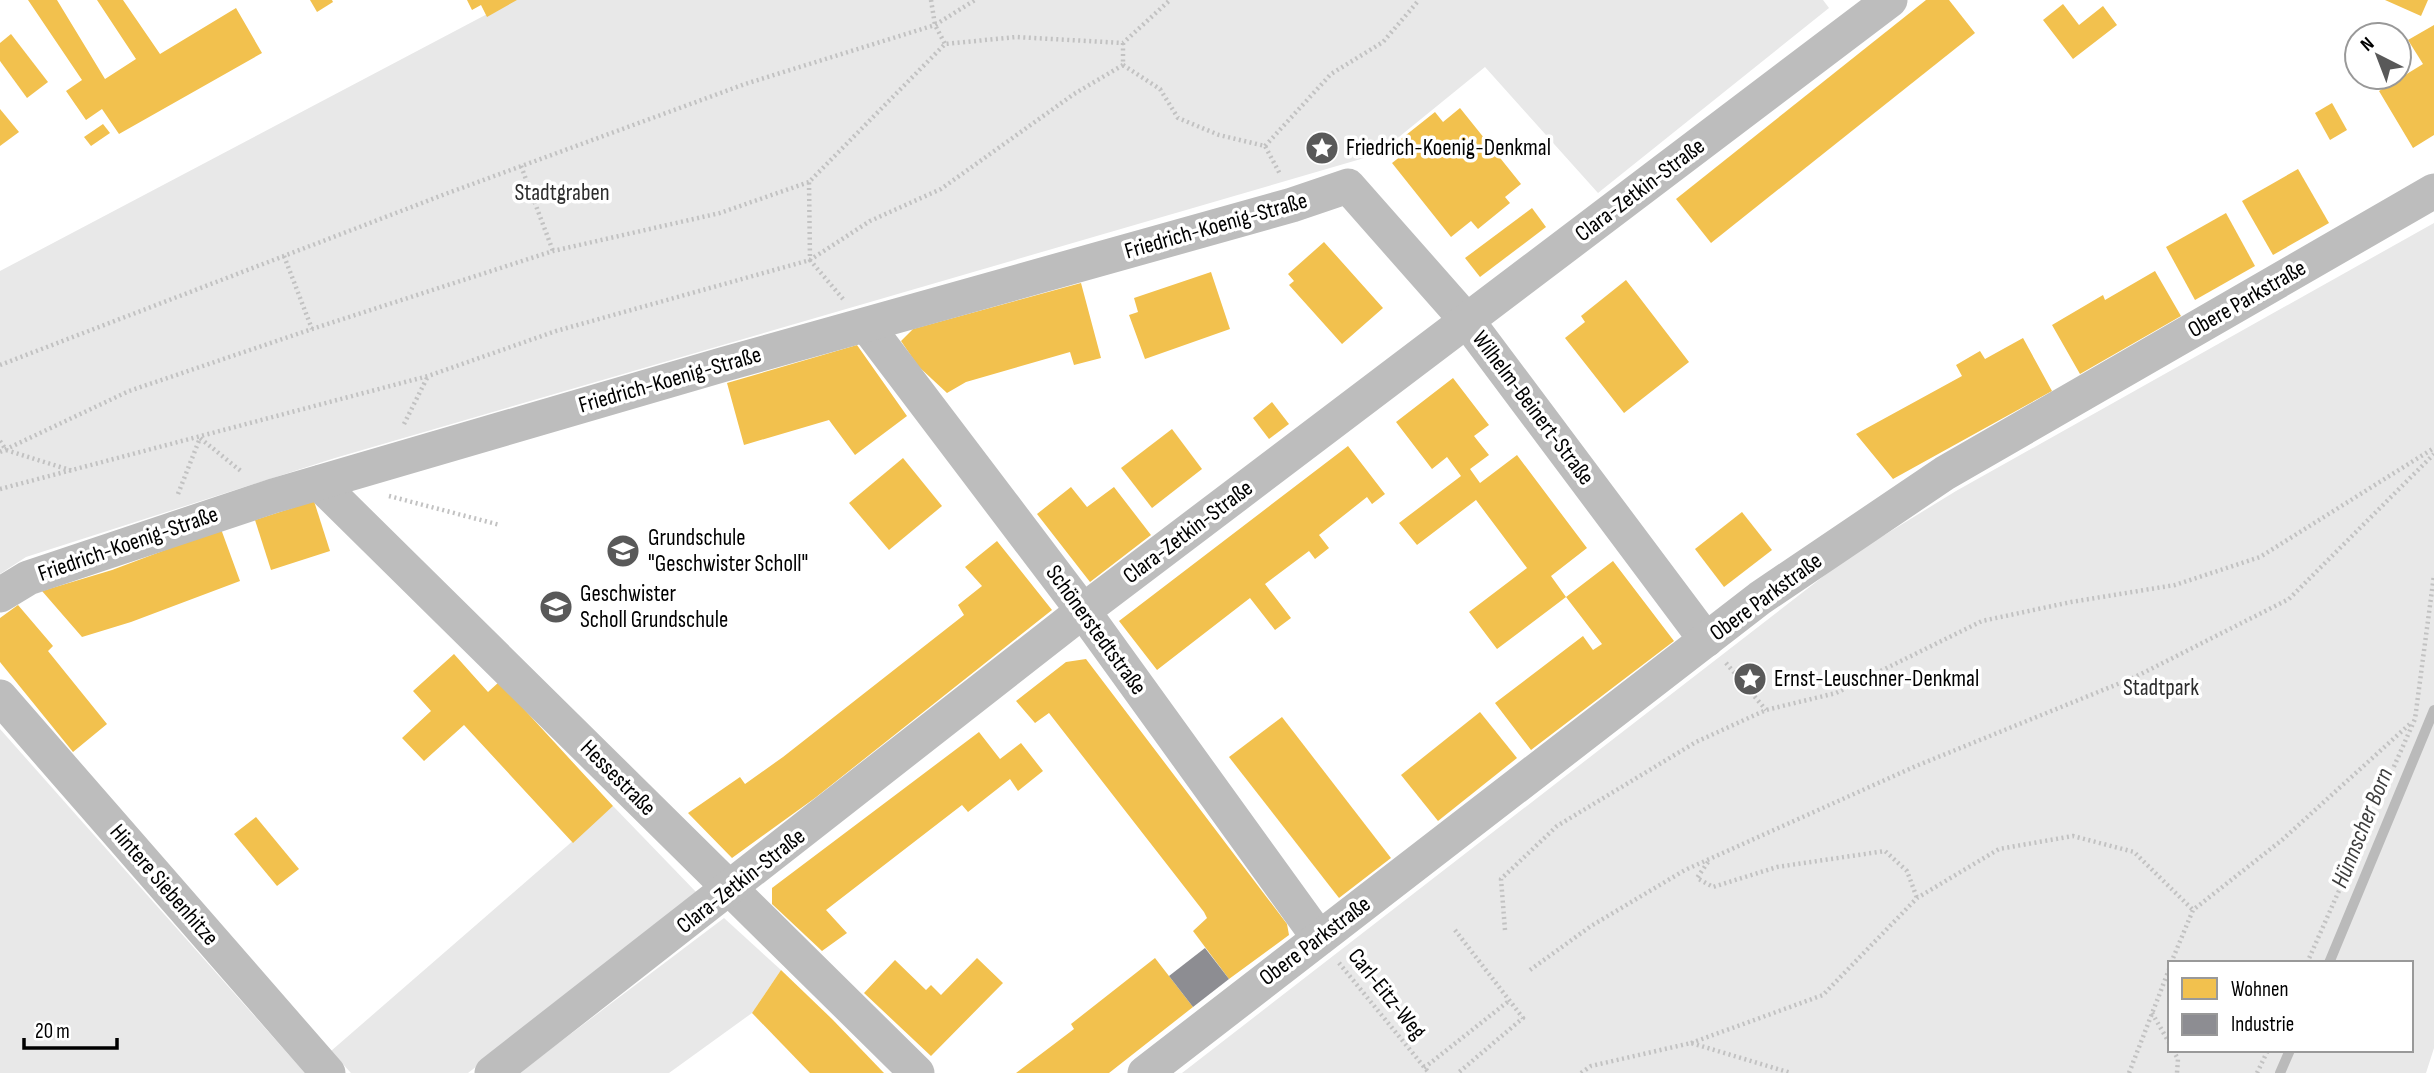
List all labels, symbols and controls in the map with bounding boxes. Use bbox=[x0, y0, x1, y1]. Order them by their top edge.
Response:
north arrow bbox=[2343, 21, 2413, 91]
text: N bbox=[2356, 33, 2379, 56]
place icon: Friedrich-Koenig-Denkmal bbox=[1303, 129, 1341, 167]
street label: Clara-Zetkin-Straße bbox=[1570, 132, 1710, 248]
place label: Friedrich-Koenig-Denkmal bbox=[1346, 134, 1551, 162]
park label: Stadtgraben bbox=[514, 179, 610, 207]
street label: Friedrich-Koenig-Straße bbox=[1122, 187, 1310, 265]
street label: Obere Parkstraße bbox=[2183, 254, 2311, 344]
street label: Wilhelm-Beinert-Straße bbox=[1466, 325, 1600, 491]
street label: Friedrich-Koenig-Straße bbox=[576, 341, 764, 419]
street label: Clara-Zetkin-Straße bbox=[1118, 474, 1258, 590]
street label: Friedrich-Koenig-Straße bbox=[34, 500, 222, 588]
place label: Grundschule "Geschwister Scholl" bbox=[648, 524, 808, 578]
school or university icon: Grundschule "Geschwister Scholl" bbox=[604, 532, 642, 570]
street label: Obere Parkstraße bbox=[1704, 547, 1828, 647]
street label: Schönerstedtstraße bbox=[1039, 560, 1153, 700]
place label: Geschwister Scholl Grundschule bbox=[580, 580, 728, 634]
school or university icon: Geschwister Scholl Grundschule bbox=[537, 588, 575, 626]
place icon: Ernst-Leuschner-Denkmal bbox=[1731, 660, 1769, 698]
place label: Ernst-Leuschner-Denkmal bbox=[1774, 665, 1979, 693]
park label: Stadtpark bbox=[2123, 674, 2199, 702]
street label: Hessestraße bbox=[574, 734, 662, 822]
water label: Hünnscher Born bbox=[2325, 764, 2399, 892]
street label: Hintere Siebenhitze bbox=[104, 819, 224, 951]
street label: Clara-Zetkin-Straße bbox=[671, 822, 811, 940]
street label: Obere Parkstraße bbox=[1254, 890, 1376, 992]
street label: Carl-Eitz-Weg bbox=[1342, 943, 1432, 1045]
legend bbox=[2168, 961, 2413, 1052]
text: Wohnen bbox=[2231, 977, 2288, 1002]
scale bar bbox=[24, 1006, 117, 1050]
text: Industrie bbox=[2231, 1012, 2294, 1037]
text: 20 m bbox=[35, 1019, 70, 1044]

